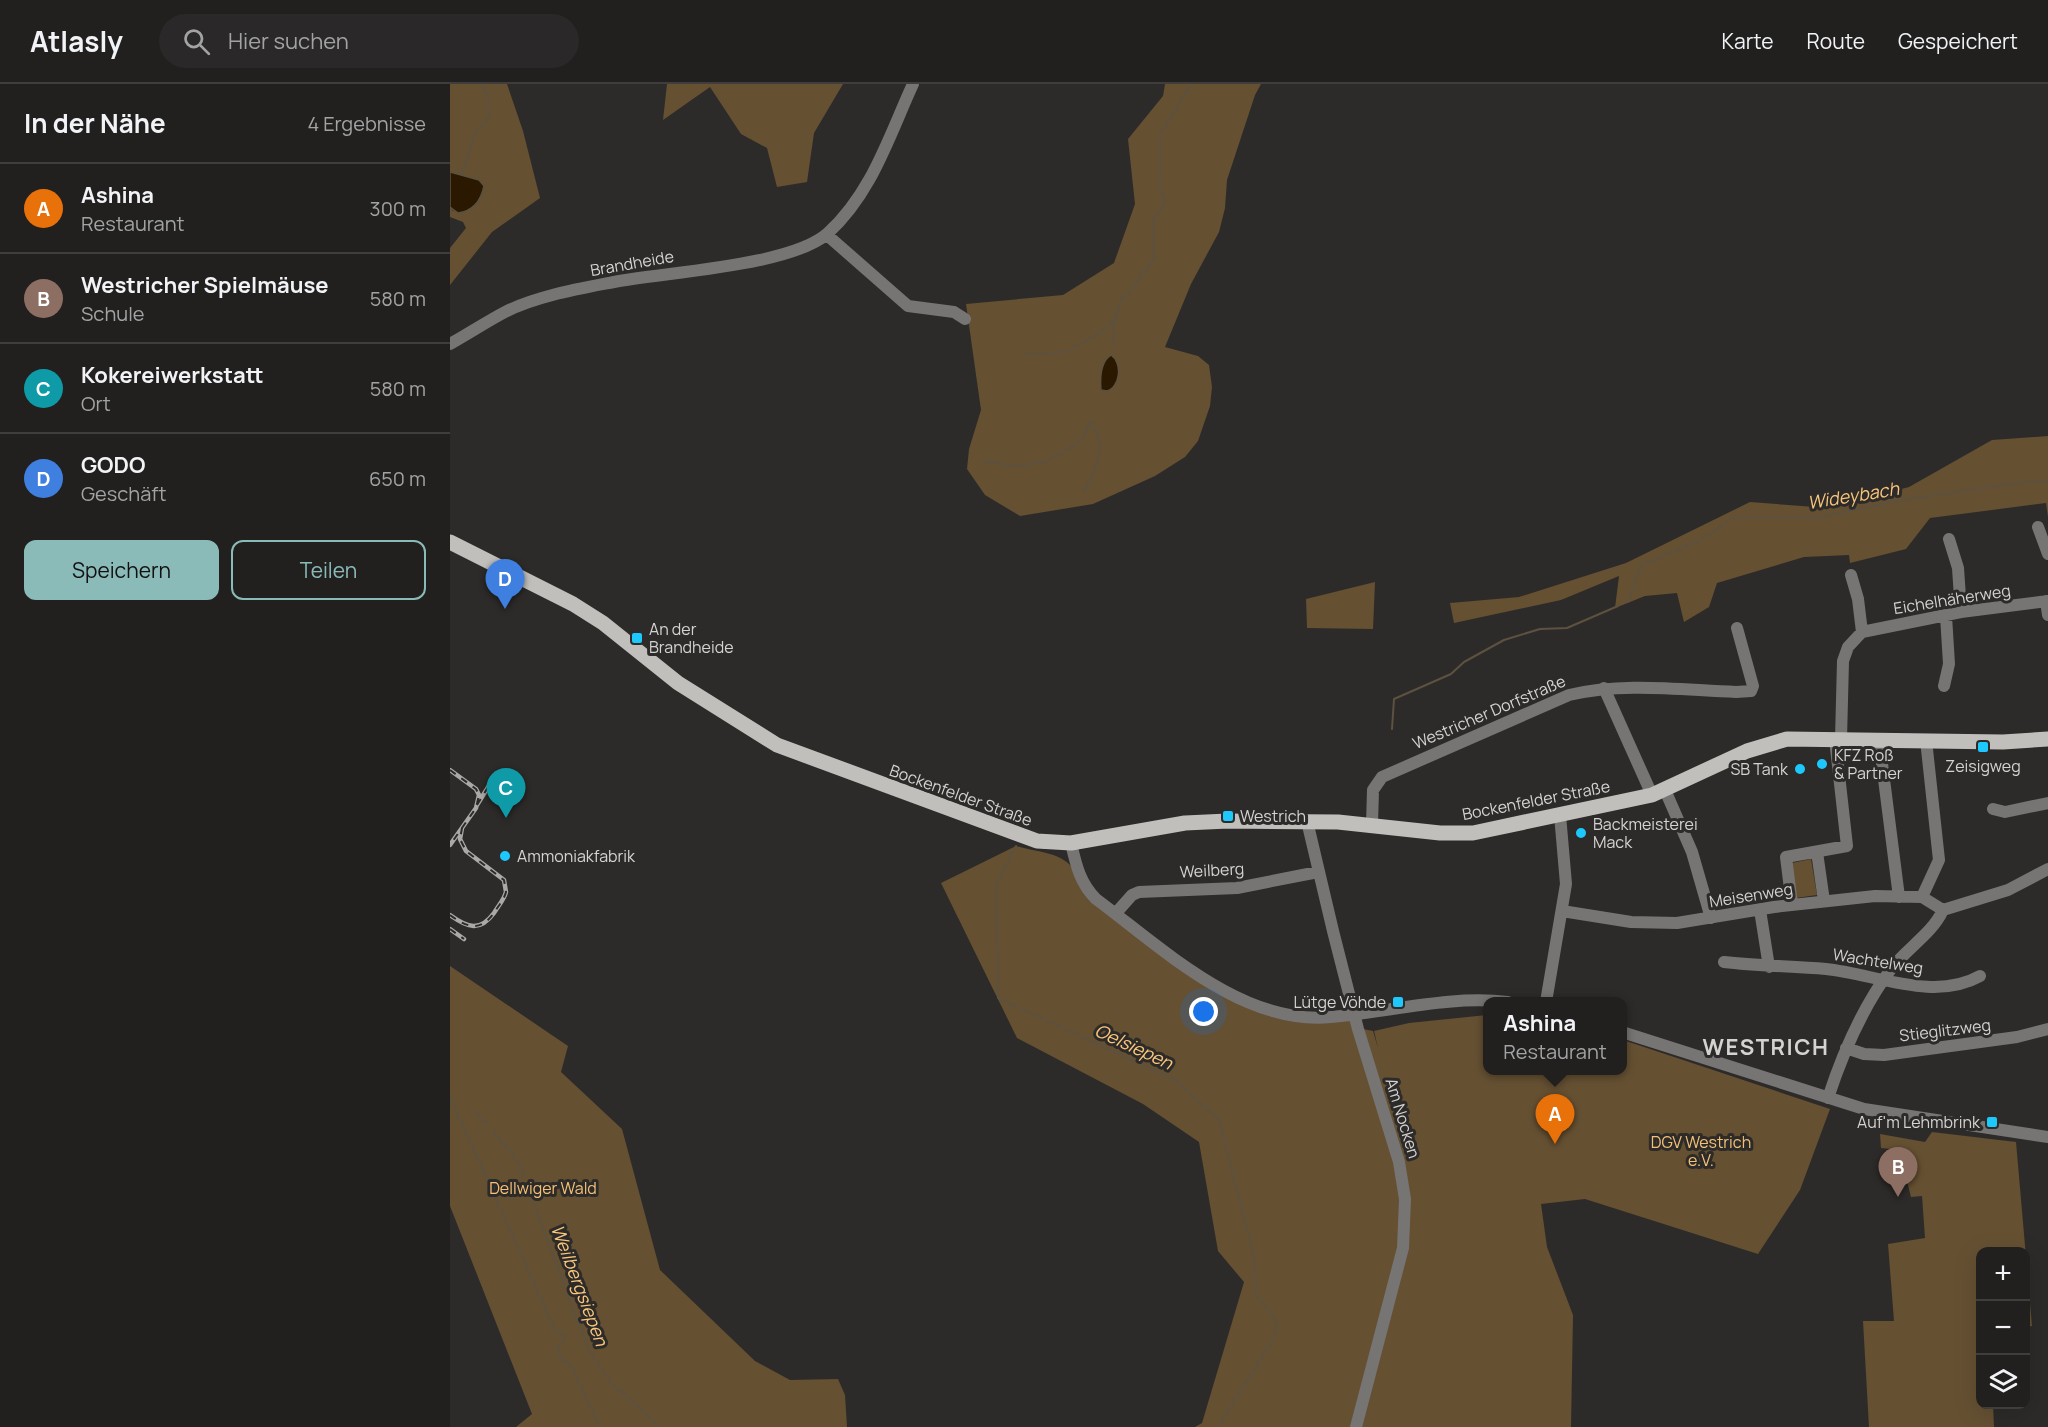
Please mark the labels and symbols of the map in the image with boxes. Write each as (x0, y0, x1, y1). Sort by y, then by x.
street label: Brandheide (588, 245, 676, 281)
water label: Wideybach (1805, 476, 1902, 514)
pin: D (486, 560, 524, 609)
street label: Eichelhäherweg (1892, 579, 2012, 619)
place label: An der Brandheide (649, 618, 734, 658)
marker: An der Brandheide (630, 631, 644, 645)
street label: Westricher Dorfstraße (1409, 670, 1569, 754)
marker: Zeisigweg (1976, 740, 1990, 754)
place label: KFZ Roß & Partner (1834, 744, 1903, 784)
place label: Zeisigweg (1945, 755, 2021, 777)
marker: KFZ Roß & Partner (1815, 757, 1829, 771)
place label: SB Tank (1730, 758, 1789, 780)
street label: Bockenfelder Straße (887, 759, 1035, 831)
marker: SB Tank (1793, 762, 1807, 776)
pin: C (486, 768, 526, 818)
street label: Bockenfelder Straße (1460, 775, 1612, 825)
place label: Westrich (1240, 805, 1306, 827)
marker: Westrich (1221, 809, 1235, 823)
place label: Backmeisterei Mack (1593, 813, 1698, 853)
marker: Backmeisterei Mack (1574, 826, 1588, 840)
place label: Ammoniakfabrik (517, 845, 636, 867)
marker: Ammoniakfabrik (498, 849, 512, 863)
street label: Weilberg (1179, 857, 1245, 883)
street label: Meisenweg (1708, 878, 1794, 912)
street label: Wachtelweg (1831, 943, 1925, 979)
place label: Lütge Vöhde (1293, 991, 1386, 1013)
marker: Lütge Vöhde (1391, 995, 1405, 1009)
your location (1189, 997, 1218, 1026)
street label: Stieglitzweg (1898, 1013, 1992, 1047)
water label: Oelsiepen (1091, 1018, 1178, 1075)
district label: WESTRICH (1703, 1032, 1829, 1062)
street label: Am Nocken (1380, 1075, 1426, 1161)
pin: A (1536, 1094, 1574, 1144)
place label: Auf'm Lehmbrink (1857, 1111, 1981, 1133)
marker: Auf'm Lehmbrink (1985, 1115, 1999, 1129)
park label: DGV Westrich e.V. (1651, 1131, 1751, 1171)
pin: B (1878, 1148, 1918, 1197)
park label: Dellwiger Wald (489, 1177, 597, 1199)
water label: Weilbergsiepen (546, 1221, 615, 1350)

